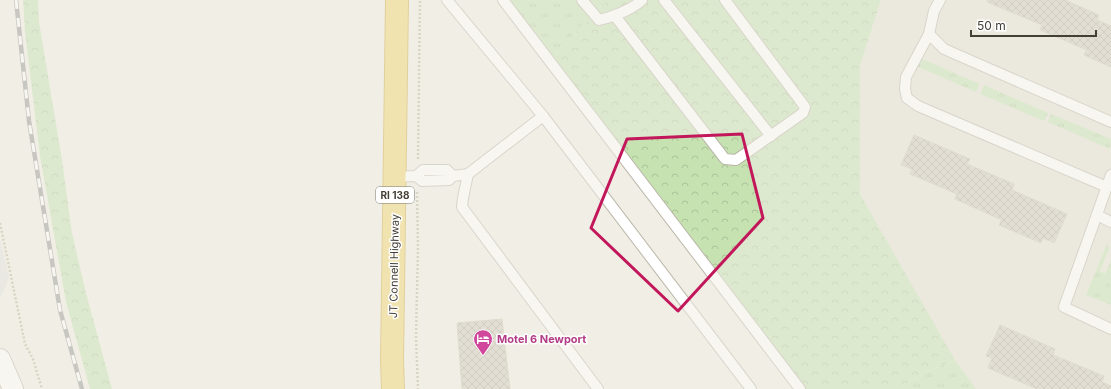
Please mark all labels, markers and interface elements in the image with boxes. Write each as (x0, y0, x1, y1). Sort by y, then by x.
scale bar (971, 12, 1096, 38)
text: 50 m (977, 18, 1006, 33)
road number: RI 138 (376, 187, 414, 203)
street label: JT Connell Highway (386, 214, 402, 318)
hotel icon: Motel 6 Newport (472, 328, 494, 356)
place label: Motel 6 Newport (497, 332, 586, 346)

